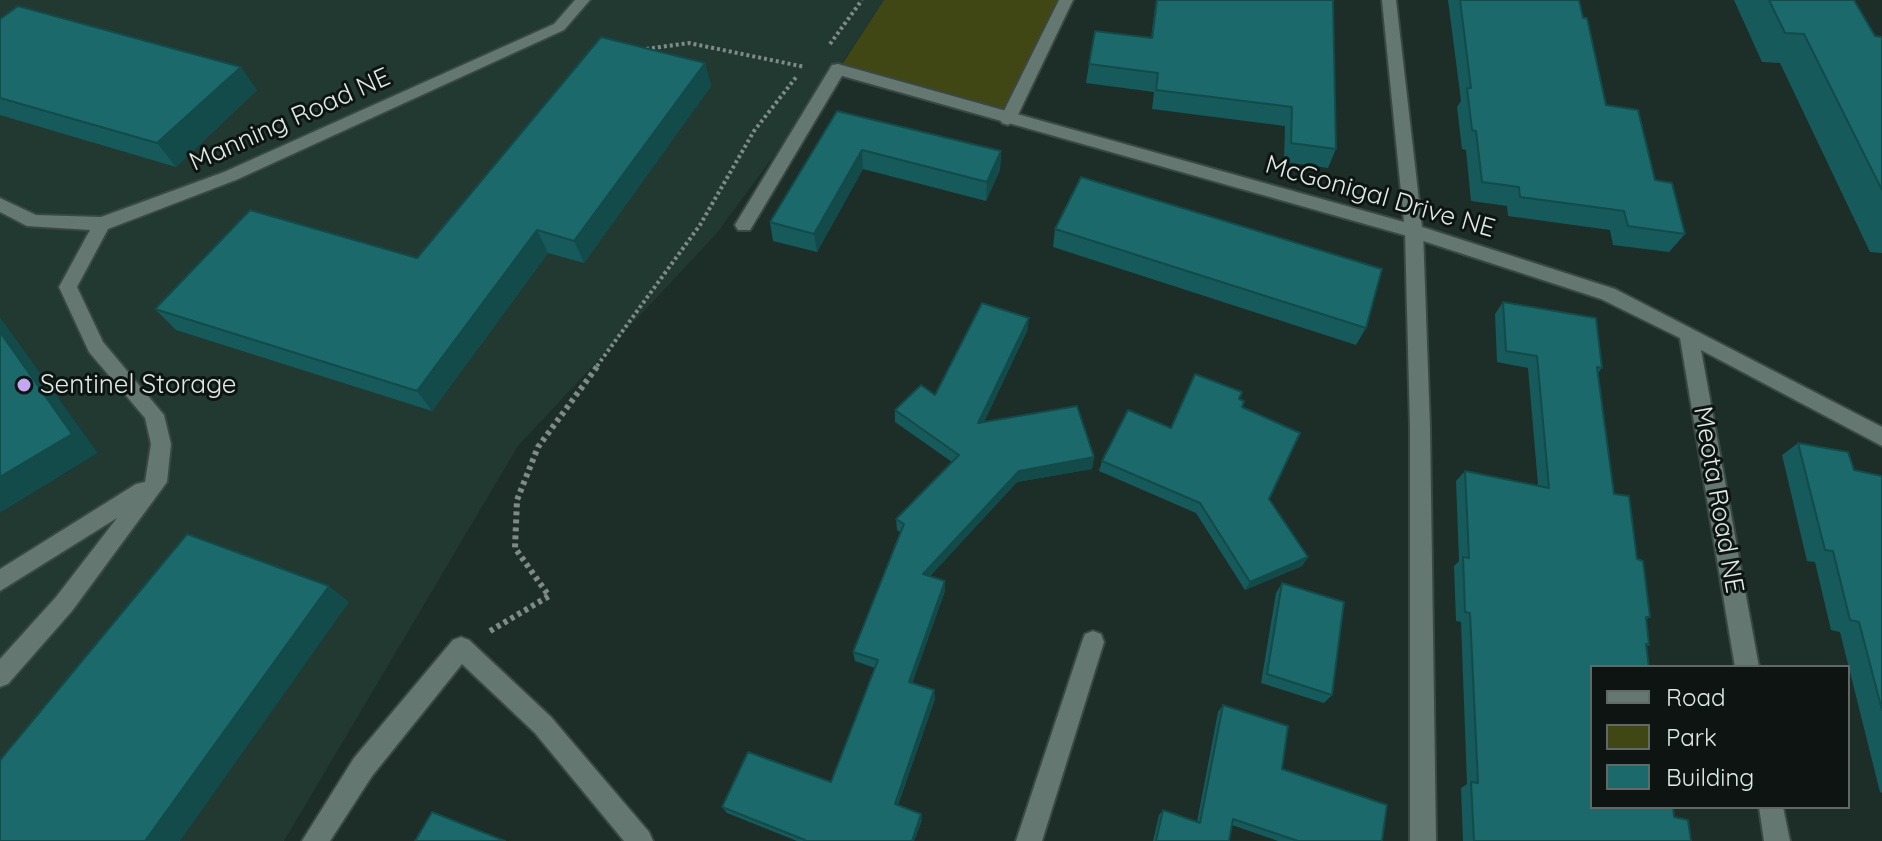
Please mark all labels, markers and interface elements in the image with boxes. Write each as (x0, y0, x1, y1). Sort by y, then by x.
street label: Manning Road NE (185, 62, 395, 178)
street label: McGonigal Drive NE (1261, 149, 1499, 245)
place label: Sentinel Storage (40, 369, 236, 401)
marker: Sentinel Storage (15, 376, 33, 394)
street label: Meota Road NE (1686, 404, 1750, 596)
legend (1590, 665, 1850, 809)
text: Road (1666, 682, 1726, 712)
text: Park (1666, 722, 1717, 752)
text: Building (1666, 762, 1754, 792)

